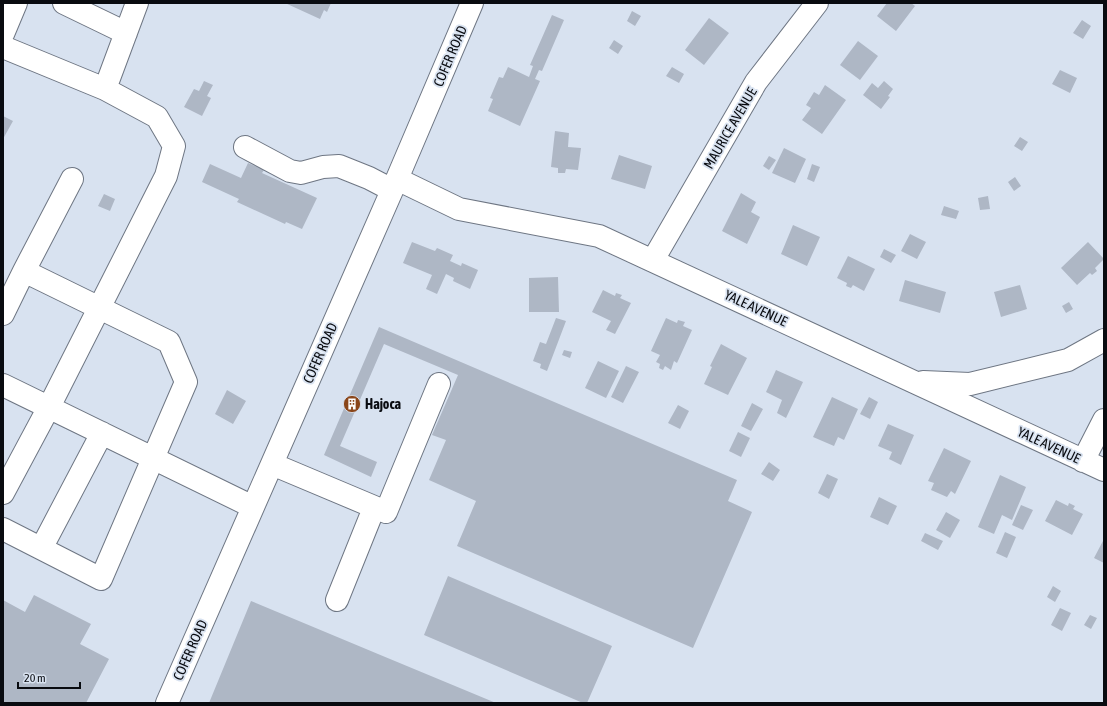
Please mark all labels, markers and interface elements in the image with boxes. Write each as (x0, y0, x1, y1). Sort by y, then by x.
street label: COFER ROAD (430, 23, 470, 89)
street label: MAURICE AVENUE (700, 85, 760, 171)
street label: YALE AVENUE (722, 286, 790, 330)
street label: COFER ROAD (300, 320, 340, 386)
building icon: Hajoca (342, 394, 362, 414)
place label: Hajoca (365, 396, 402, 412)
street label: YALE AVENUE (1015, 423, 1083, 467)
street label: COFER ROAD (170, 617, 210, 683)
scale bar (18, 664, 80, 690)
text: 20 m (24, 671, 46, 685)

